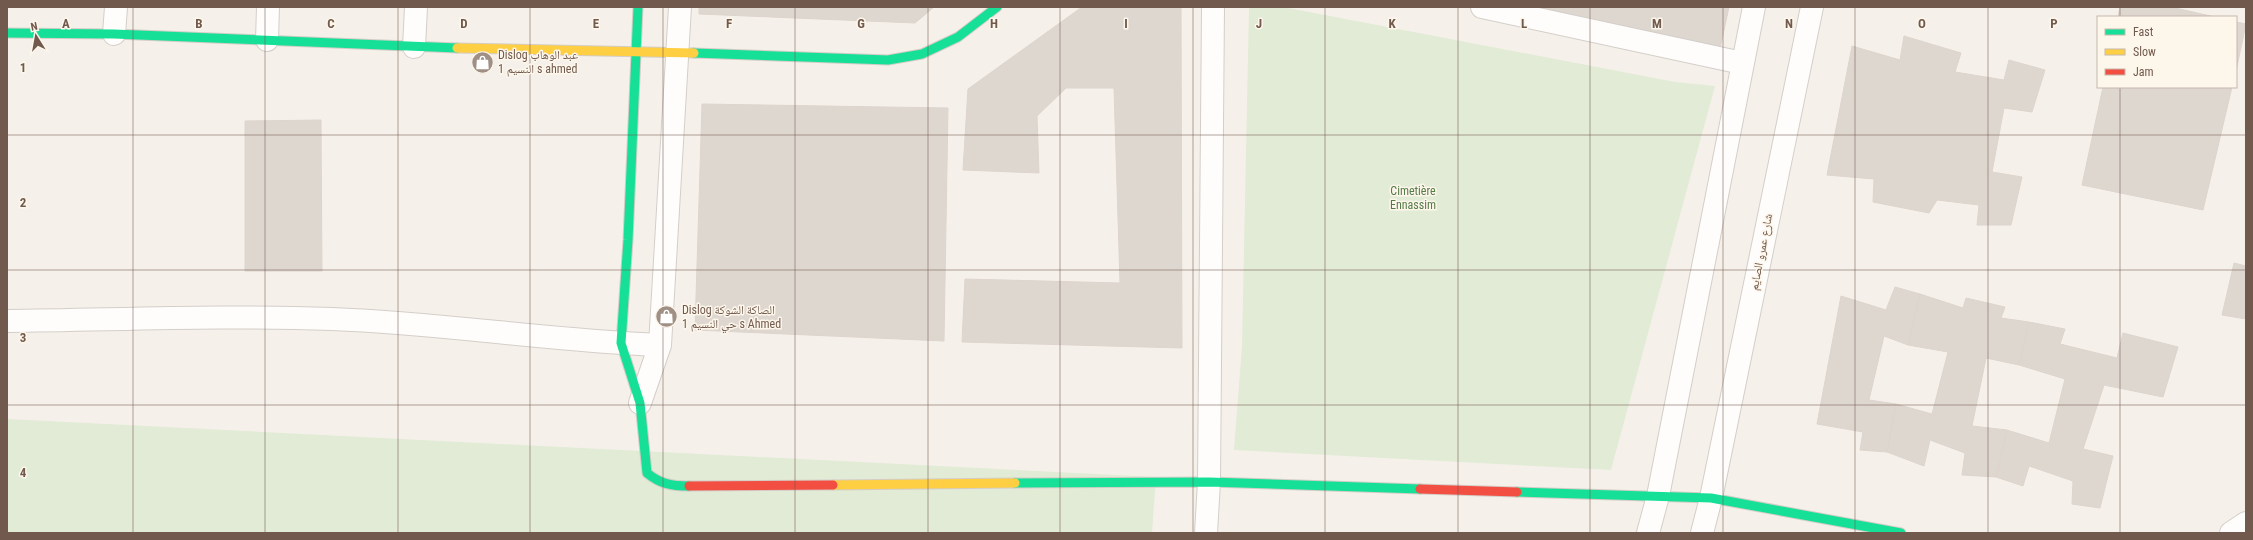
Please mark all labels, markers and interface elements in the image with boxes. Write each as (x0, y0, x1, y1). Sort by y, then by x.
north arrow (16, 16, 56, 56)
text: A (62, 16, 70, 31)
text: B (195, 16, 203, 31)
text: C (327, 16, 335, 31)
text: D (460, 16, 468, 31)
text: E (593, 16, 600, 31)
text: F (726, 16, 732, 31)
text: G (857, 16, 865, 31)
text: H (990, 16, 998, 31)
text: I (1124, 16, 1128, 31)
text: J (1256, 16, 1262, 31)
text: K (1388, 16, 1396, 31)
text: L (1521, 16, 1527, 31)
text: M (1652, 16, 1662, 31)
text: N (1785, 16, 1793, 31)
text: O (1918, 16, 1926, 31)
text: P (2050, 16, 2058, 31)
legend (2097, 16, 2237, 88)
text: N (30, 20, 39, 34)
text: Fast (2133, 25, 2154, 39)
text: Slow (2133, 45, 2156, 59)
place label: Dislog عبد الوهاب النسيم 1 s ahmed (498, 48, 578, 77)
shop icon: Dislog عبد الوهاب النسيم 1 s ahmed (470, 49, 496, 75)
text: 1 (20, 60, 26, 75)
text: Jam (2133, 65, 2154, 79)
park label: Cimetière Ennassim (1390, 184, 1436, 212)
text: 2 (20, 195, 27, 210)
street label: شارع عمرو الصايم (1747, 212, 1776, 292)
place label: Dislog الصاكة الشوكة حي النسيم 1 s Ahmed (682, 303, 781, 334)
shop icon: Dislog الصاكة الشوكة حي النسيم 1 s Ahmed (654, 304, 680, 330)
text: 3 (20, 330, 26, 345)
text: 4 (20, 465, 27, 480)

